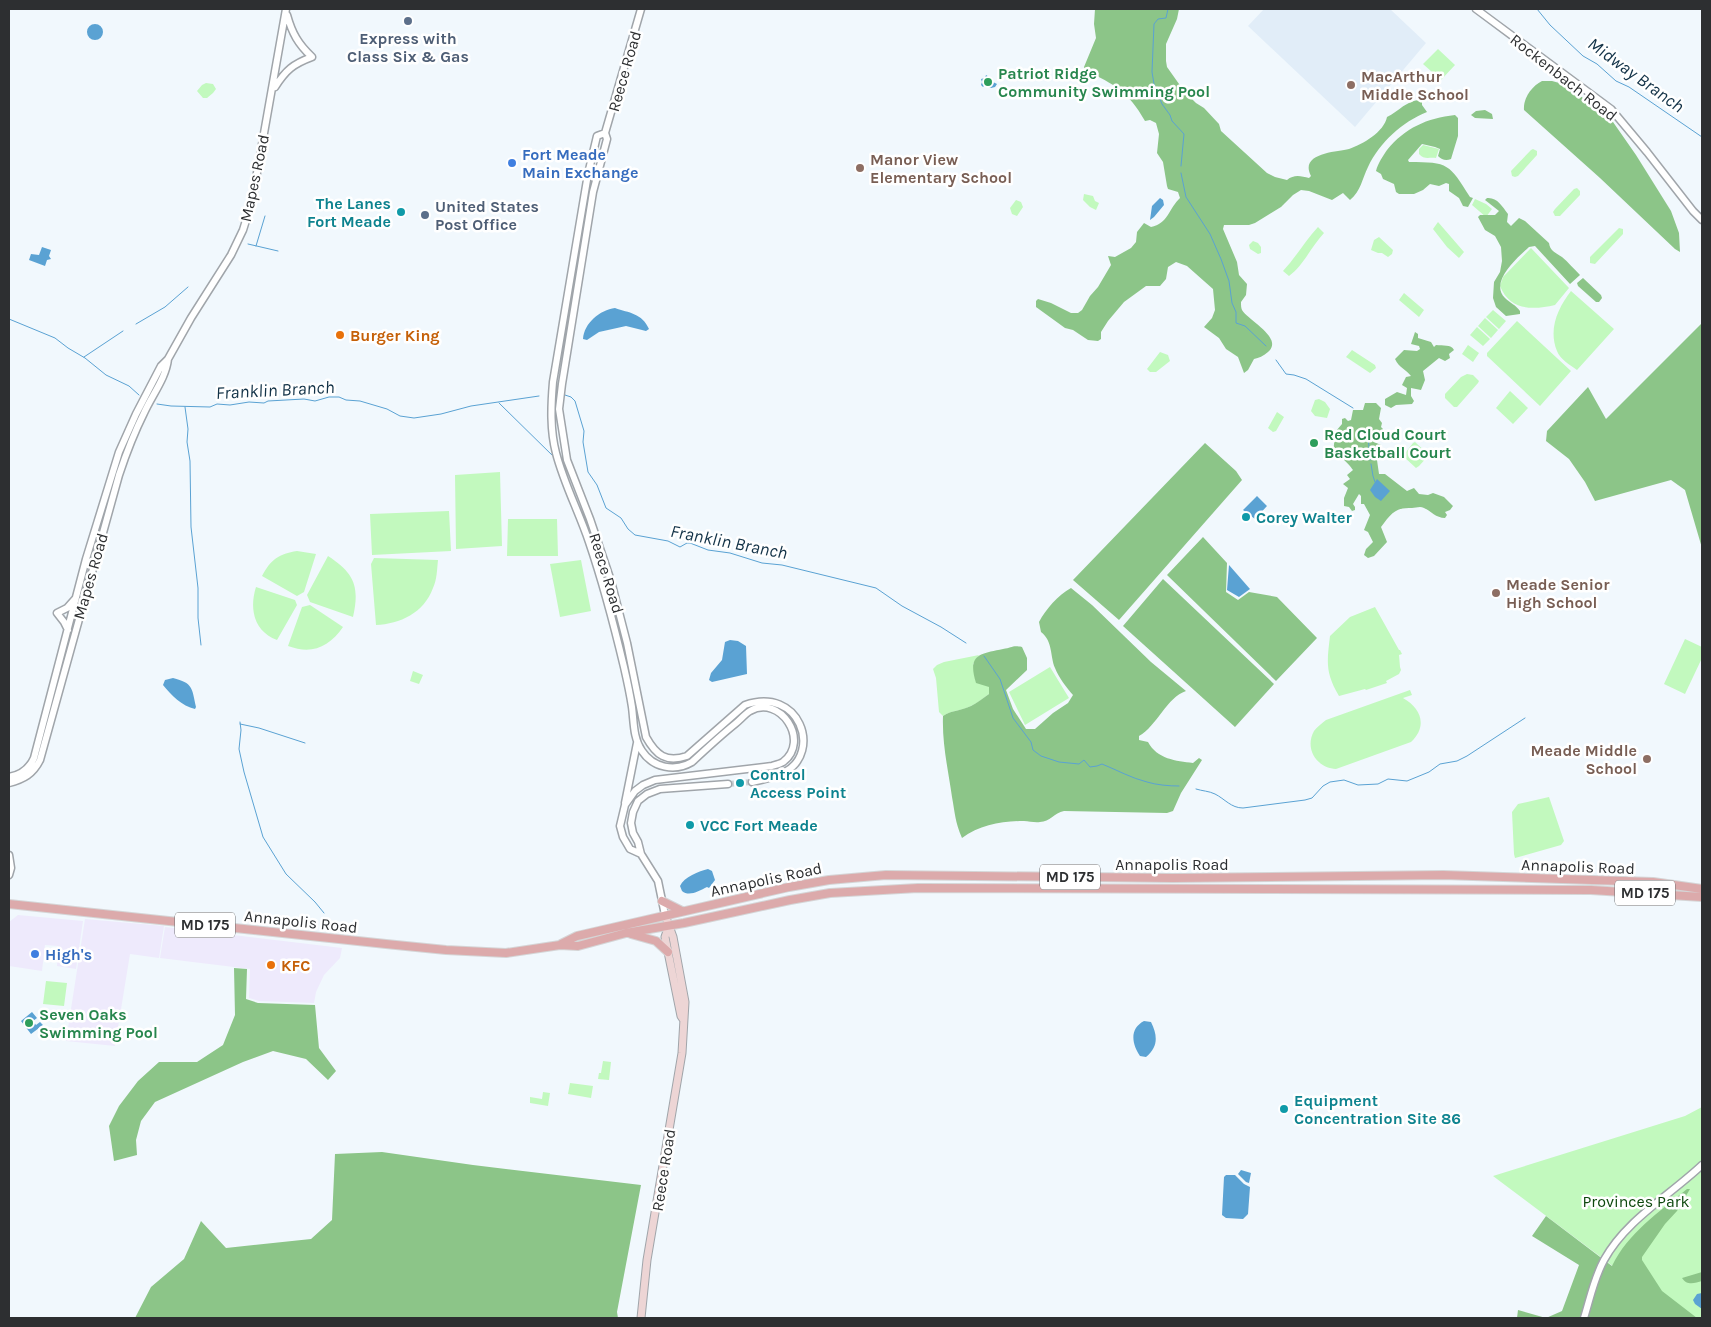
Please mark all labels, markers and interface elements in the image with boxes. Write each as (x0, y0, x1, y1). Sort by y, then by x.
marker: Express with Class Six & Gas (402, 15, 414, 27)
street label: Reece Road (604, 28, 645, 114)
place label: Express with Class Six & Gas (347, 29, 469, 66)
street label: Rockenbach Road (1506, 30, 1621, 125)
water label: Midway Branch (1583, 33, 1689, 117)
place label: Patriot Ridge Community Swimming Pool (998, 64, 1210, 101)
place label: MacArthur Middle School (1361, 67, 1469, 104)
marker: Patriot Ridge Community Swimming Pool (982, 76, 994, 88)
marker: MacArthur Middle School (1345, 79, 1357, 91)
street label: Mapes Road (236, 133, 273, 224)
place label: Fort Meade Main Exchange (522, 145, 638, 182)
place label: Manor View Elementary School (870, 150, 1012, 187)
marker: Fort Meade Main Exchange (506, 157, 518, 169)
marker: Manor View Elementary School (854, 162, 866, 174)
place label: The Lanes Fort Meade (307, 194, 391, 231)
place label: United States Post Office (435, 197, 539, 234)
marker: The Lanes Fort Meade (395, 206, 407, 218)
marker: United States Post Office (419, 209, 431, 221)
place label: Burger King (350, 326, 440, 345)
marker: Burger King (334, 329, 346, 341)
water label: Franklin Branch (215, 376, 335, 404)
place label: Red Cloud Court Basketball Court (1324, 425, 1451, 462)
marker: Red Cloud Court Basketball Court (1308, 437, 1320, 449)
place label: Corey Walter (1256, 508, 1353, 527)
marker: Corey Walter (1240, 511, 1252, 523)
water label: Franklin Branch (669, 520, 789, 564)
street label: Mapes Road (69, 531, 112, 622)
street label: Reece Road (585, 531, 628, 616)
place label: Meade Senior High School (1506, 575, 1610, 612)
marker: Meade Senior High School (1490, 587, 1502, 599)
place label: Meade Middle School (1531, 741, 1637, 778)
marker: Meade Middle School (1641, 753, 1653, 765)
place label: Control Access Point (750, 765, 846, 802)
marker: Control Access Point (734, 777, 746, 789)
place label: VCC Fort Meade (700, 816, 818, 835)
marker: VCC Fort Meade (684, 819, 696, 831)
street label: Annapolis Road (1115, 855, 1229, 874)
street label: Annapolis Road (1521, 855, 1635, 878)
street label: Annapolis Road (709, 858, 824, 901)
road number: MD 175 (1040, 864, 1100, 890)
road number: MD 175 (1615, 880, 1675, 906)
street label: Annapolis Road (243, 906, 358, 937)
road number: MD 175 (175, 912, 235, 938)
place label: High's (45, 945, 92, 964)
marker: High's (29, 948, 41, 960)
place label: KFC (281, 956, 310, 975)
marker: KFC (265, 959, 277, 971)
place label: Seven Oaks Swimming Pool (39, 1005, 158, 1042)
marker: Seven Oaks Swimming Pool (23, 1017, 35, 1029)
place label: Equipment Concentration Site 86 (1294, 1091, 1461, 1128)
marker: Equipment Concentration Site 86 (1278, 1103, 1290, 1115)
street label: Reece Road (648, 1127, 679, 1213)
park label: Provinces Park (1583, 1192, 1690, 1211)

